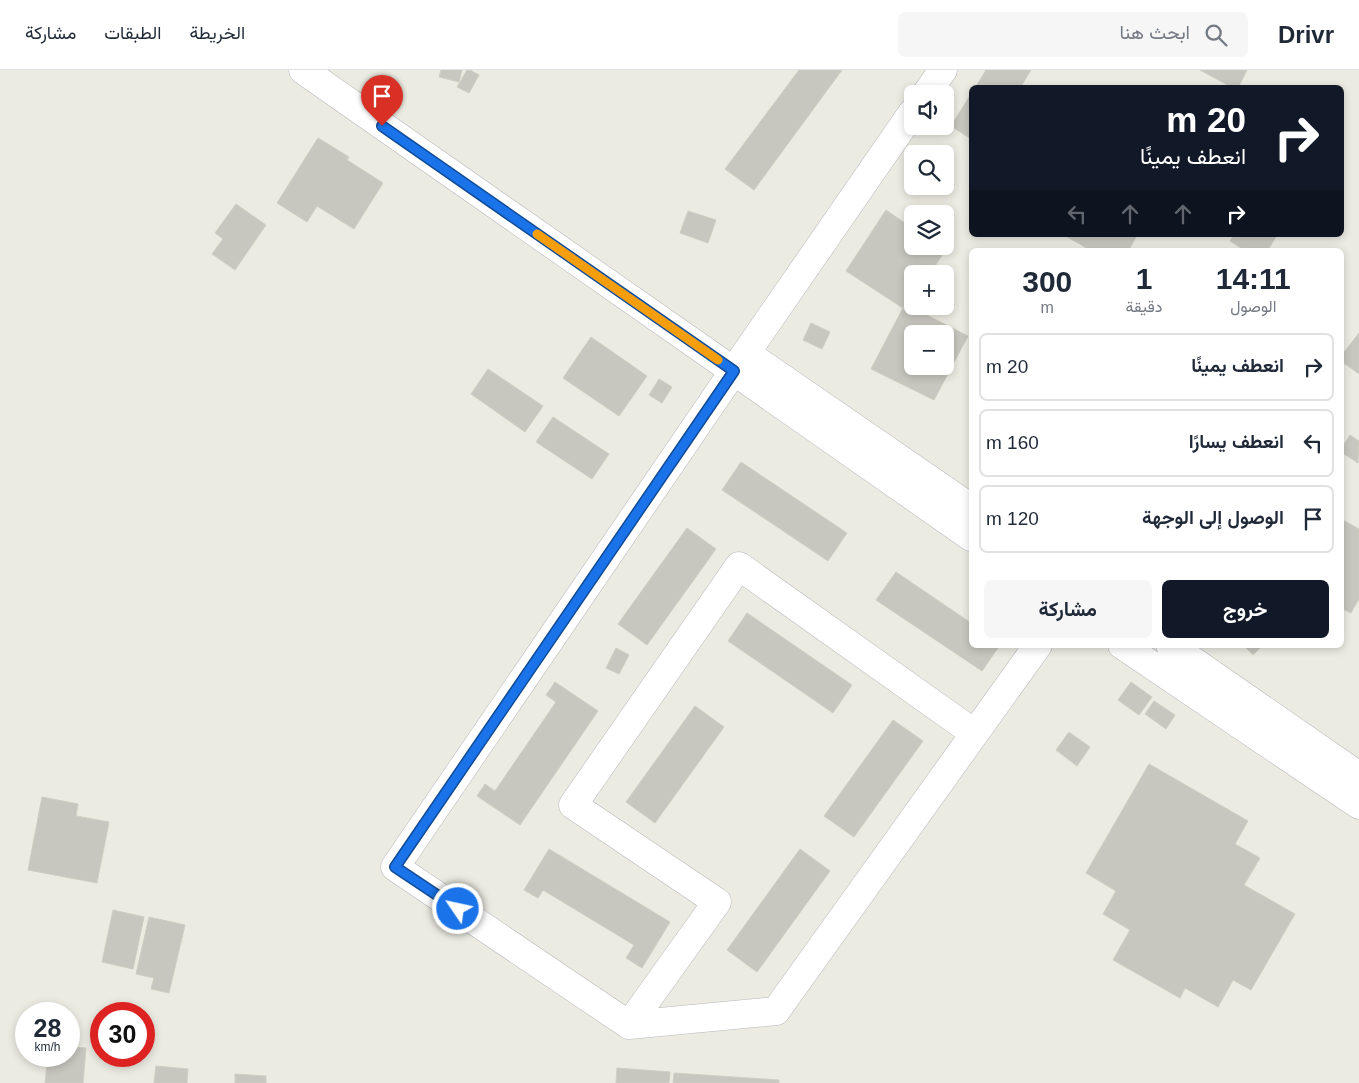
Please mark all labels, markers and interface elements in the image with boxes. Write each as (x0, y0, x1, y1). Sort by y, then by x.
search box (898, 12, 1248, 57)
icon: search (1202, 21, 1230, 49)
text: Drivr (1278, 21, 1334, 48)
text: ابحث هنا (1119, 22, 1190, 43)
text: مشاركة (25, 23, 76, 43)
text: الطبقات (104, 23, 161, 43)
text: الخريطة (189, 23, 245, 43)
pin (361, 75, 403, 126)
icon: arrive (368, 82, 396, 110)
map controls (904, 85, 954, 375)
button: sound (904, 85, 954, 135)
text: 20 m (1166, 100, 1246, 139)
icon: right (1264, 105, 1329, 170)
text: انعطف يمينًا (1140, 144, 1246, 169)
button: search (904, 145, 954, 195)
icon: left (1063, 200, 1091, 228)
icon: ahead (1116, 200, 1144, 228)
icon: ahead (1169, 200, 1197, 228)
icon: right (1222, 200, 1250, 228)
button: layers (904, 205, 954, 255)
text: 1 (1136, 262, 1152, 295)
text: 14:11 (1216, 262, 1291, 295)
button: + (904, 265, 954, 315)
text: 300 (1022, 265, 1072, 298)
text: دقيقة (1125, 298, 1163, 315)
text: الوصول (1230, 298, 1276, 315)
text: m (1041, 299, 1054, 316)
button: − (904, 325, 954, 375)
icon: right (1299, 353, 1327, 381)
text: انعطف يمينًا (1191, 355, 1284, 376)
text: 20 m (986, 356, 1028, 377)
icon: left (1299, 429, 1327, 457)
text: انعطف يسارًا (1189, 431, 1284, 452)
text: 160 m (986, 432, 1039, 453)
icon: arrive (1299, 505, 1327, 533)
text: الوصول إلى الوجهة (1142, 507, 1284, 528)
text: 120 m (986, 508, 1039, 529)
button: مشاركة (984, 580, 1152, 638)
button: خروج (1162, 580, 1329, 638)
position arrow (431, 882, 483, 934)
speed limit sign: 30 (90, 1002, 155, 1067)
text: 28 (34, 1014, 61, 1042)
text: km/h (34, 1040, 61, 1054)

